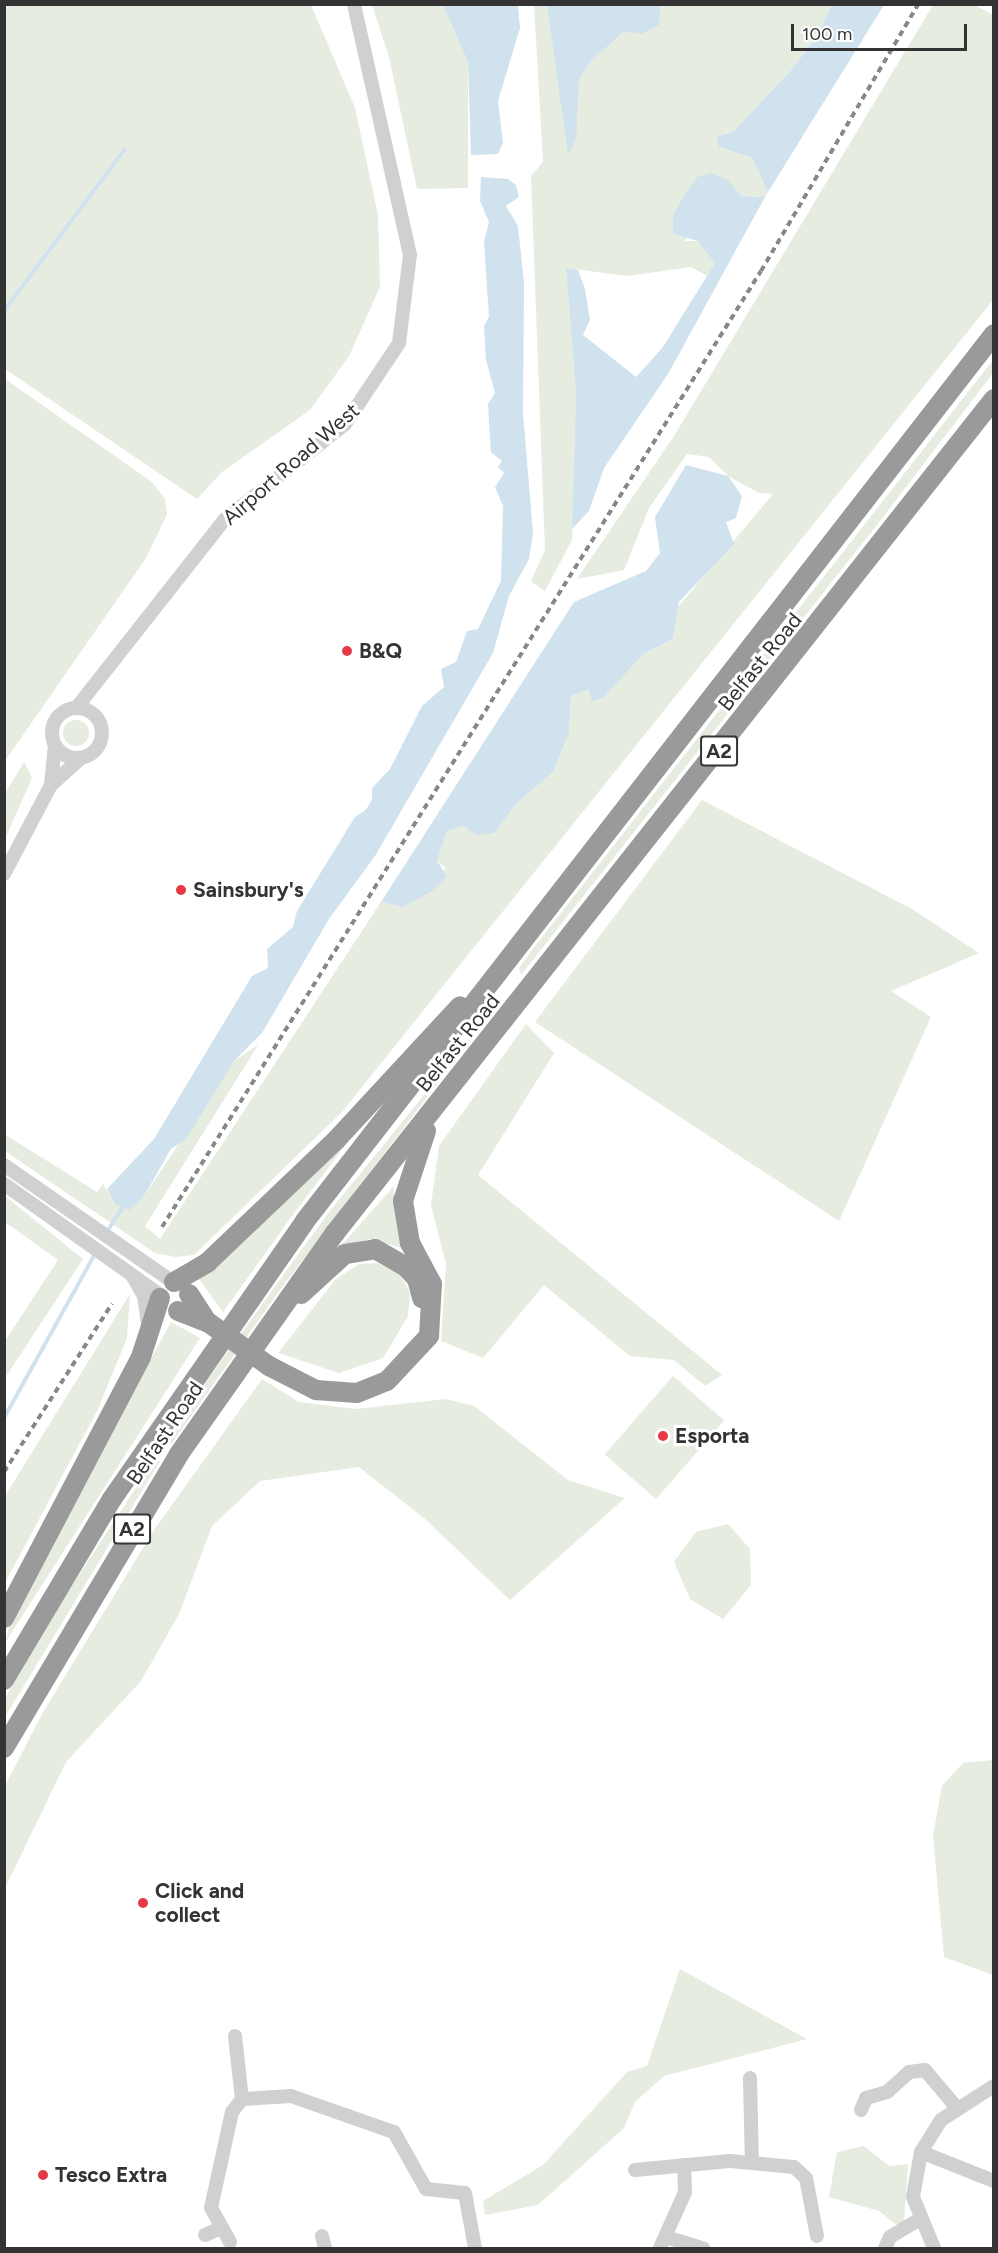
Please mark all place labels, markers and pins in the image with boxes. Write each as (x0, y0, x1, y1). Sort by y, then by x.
place label: B&Q (359, 638, 402, 664)
marker: B&Q (340, 644, 354, 658)
place label: Sainsbury's (193, 877, 304, 903)
marker: Sainsbury's (174, 883, 188, 897)
place label: Esporta (675, 1423, 749, 1449)
marker: Esporta (656, 1429, 670, 1443)
place label: Click and collect (155, 1878, 244, 1928)
marker: Click and collect (136, 1896, 150, 1910)
place label: Tesco Extra (55, 2162, 167, 2188)
marker: Tesco Extra (36, 2168, 50, 2182)

